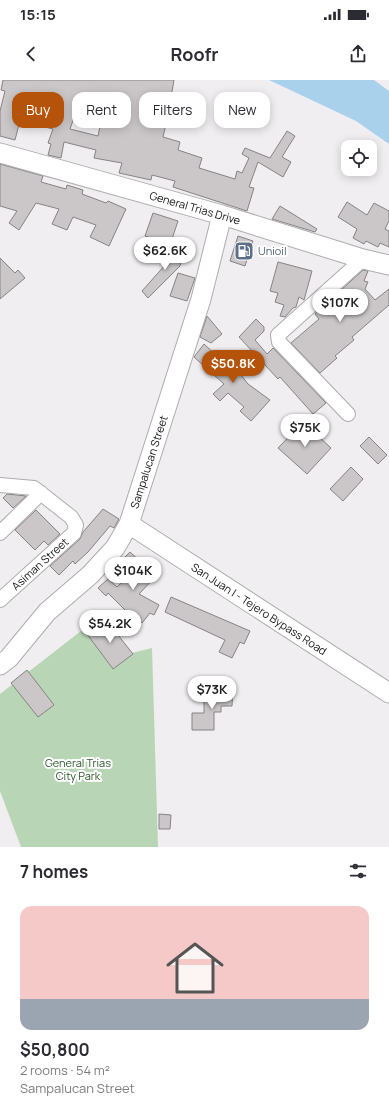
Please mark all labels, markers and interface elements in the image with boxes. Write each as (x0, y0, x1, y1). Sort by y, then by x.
text: 15:15 (20, 4, 56, 25)
text: Roofr (170, 42, 219, 66)
icon: back (20, 43, 42, 65)
icon: share (347, 43, 369, 65)
chip: Buy (12, 92, 64, 128)
chip: Rent (72, 92, 131, 128)
chip: Filters (139, 92, 206, 128)
chip: New (214, 92, 270, 128)
map controls (341, 140, 377, 176)
button: locate (341, 140, 377, 176)
street label: General Trias Drive (148, 187, 243, 228)
pin: $62.6K (132, 237, 198, 271)
fuel station icon: Unioil (233, 240, 255, 262)
text: $62.6K (143, 241, 187, 259)
place label: Unioil (258, 243, 286, 258)
pin: $107K (312, 289, 368, 323)
text: $107K (321, 293, 359, 311)
pin: $50.8K (200, 350, 266, 384)
text: $50.8K (211, 354, 255, 372)
street label: Sampalucan Street (126, 413, 171, 510)
pin: $75K (281, 414, 329, 448)
text: $75K (289, 418, 321, 436)
street label: Asiman Street (8, 534, 71, 593)
pin: $104K (105, 557, 161, 591)
street label: San Juan I - Tejero Bypass Road (189, 559, 330, 658)
text: $104K (114, 561, 152, 579)
pin: $54.2K (77, 610, 143, 644)
text: $54.2K (88, 614, 132, 632)
pin: $73K (188, 676, 236, 710)
text: $73K (196, 680, 228, 698)
park label: General Trias City Park (45, 755, 111, 783)
text: 7 homes (20, 860, 88, 883)
icon: filters (347, 860, 369, 882)
icon: home (159, 932, 231, 1004)
text: $50,800 (20, 1038, 90, 1061)
text: 2 rooms · 54 m² (20, 1061, 110, 1079)
text: Sampalucan Street (20, 1079, 135, 1097)

